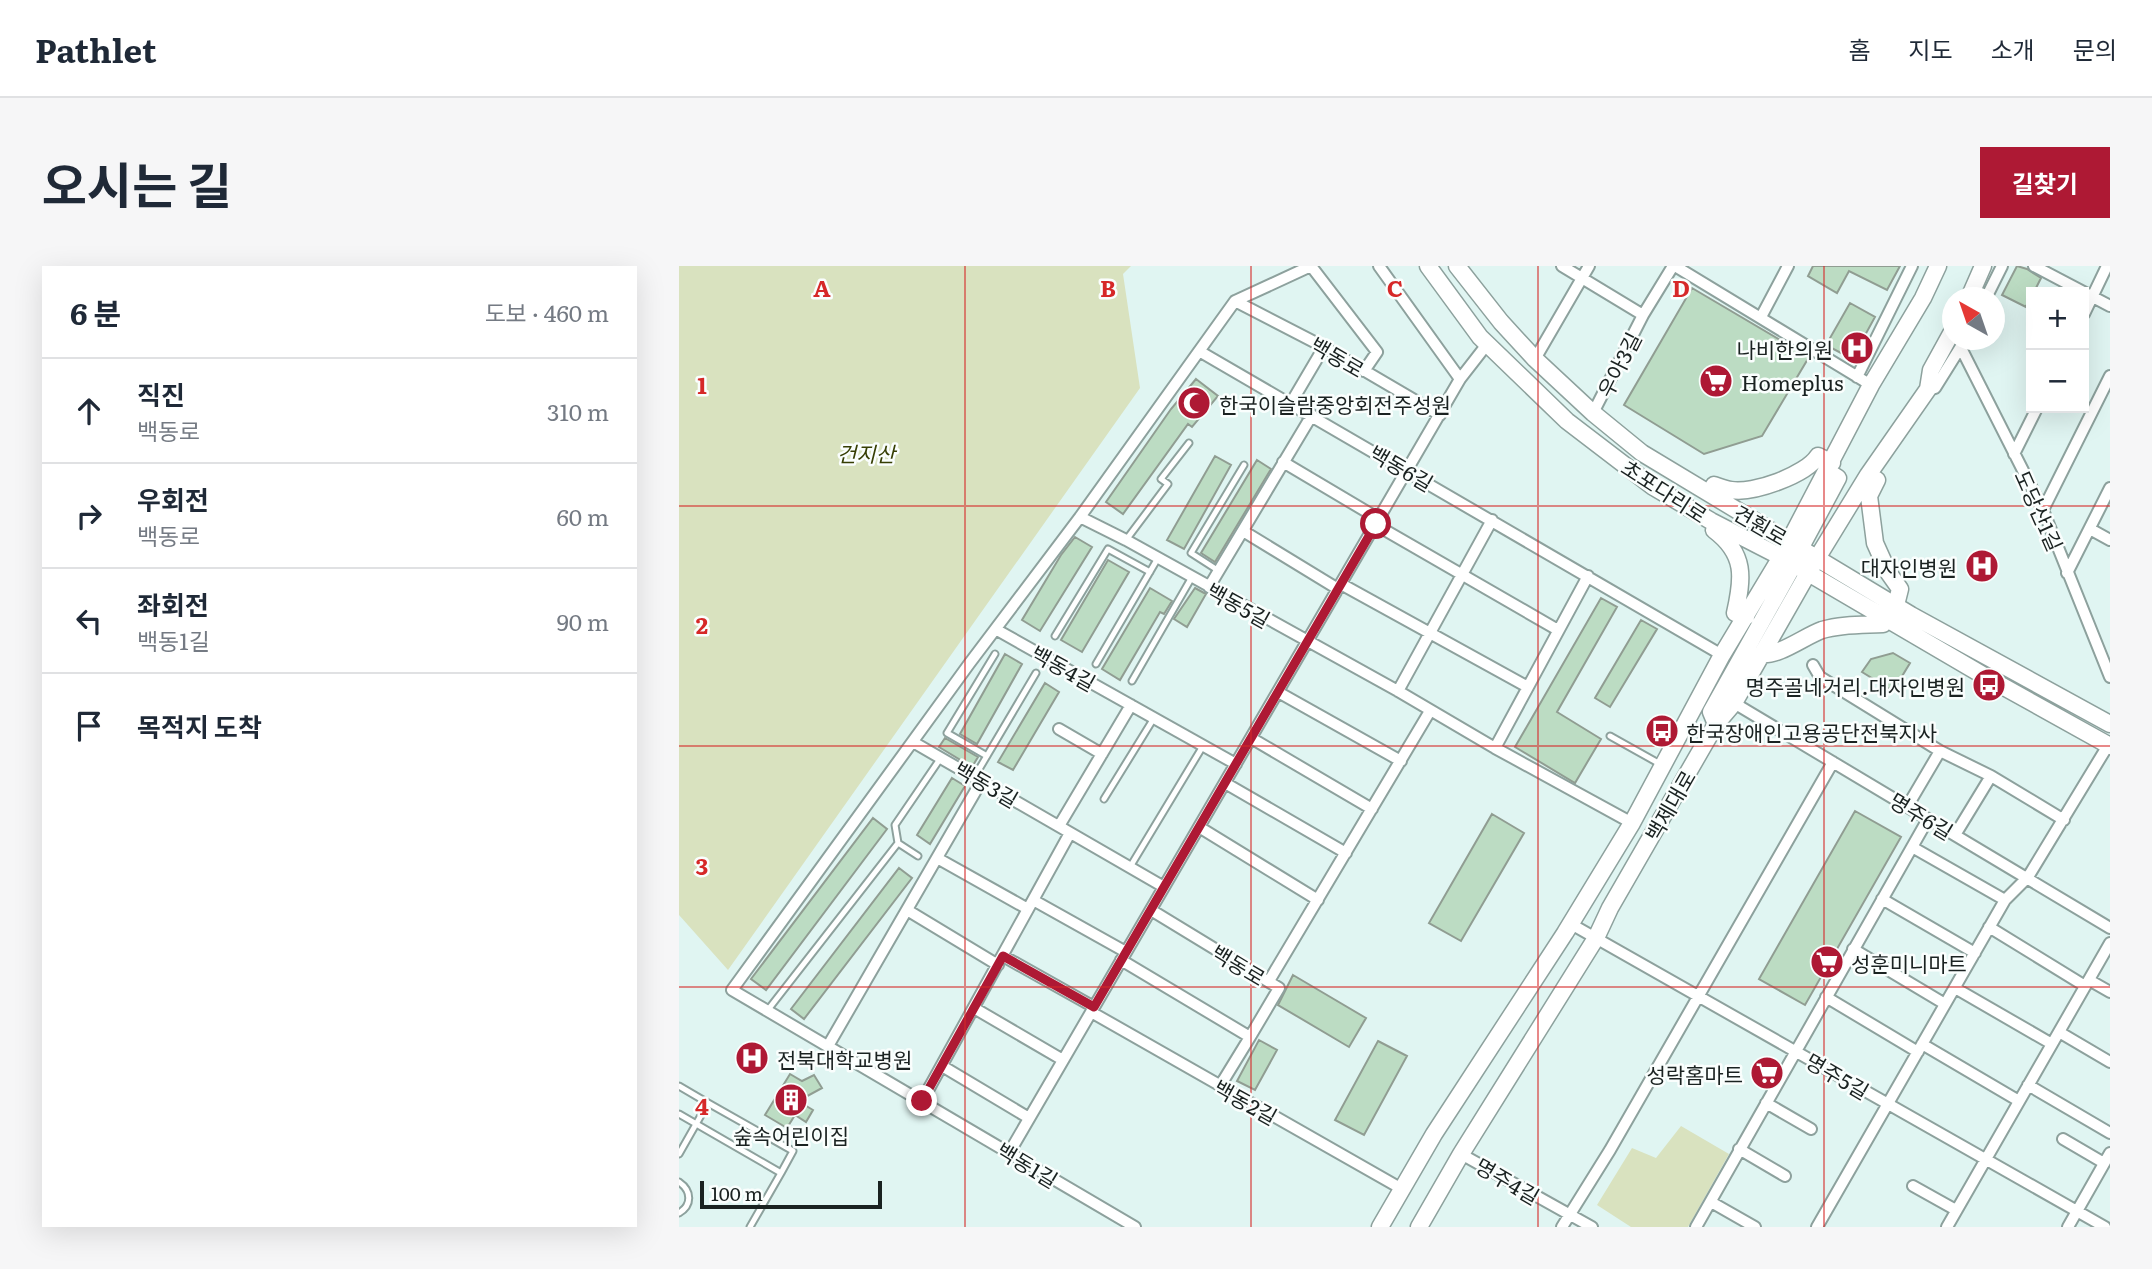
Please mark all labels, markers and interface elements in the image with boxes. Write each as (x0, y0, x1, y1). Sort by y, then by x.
text: Pathlet (35, 24, 156, 73)
text: 홈 (1848, 31, 1870, 66)
text: 지도 (1908, 31, 1953, 66)
text: 소개 (1991, 31, 2035, 66)
text: 문의 (2073, 31, 2117, 66)
text: 오시는 길 (42, 146, 232, 219)
button: 길찾기 (1980, 147, 2110, 218)
text: A (813, 270, 831, 304)
text: B (1100, 270, 1116, 304)
text: C (1387, 270, 1403, 304)
text: D (1672, 270, 1690, 304)
north arrow (1942, 287, 2005, 350)
map controls (2026, 287, 2089, 413)
button: + (2026, 287, 2089, 350)
text: 6 분 (70, 290, 121, 334)
text: 도보 · 460 m (485, 295, 609, 329)
street label: 우아3길 (1588, 326, 1648, 402)
street label: 백동로 (1305, 328, 1371, 384)
hospital icon: 나비한의원 (1838, 329, 1876, 367)
place label: 나비한의원 (1736, 333, 1833, 364)
button: − (2026, 350, 2089, 413)
supermarket icon: Homeplus (1697, 362, 1735, 400)
place label: Homeplus (1741, 366, 1844, 397)
text: 1 (697, 367, 707, 401)
text: 직진 (137, 374, 185, 413)
mosque icon: 한국이슬람중앙회전주성원 (1175, 384, 1213, 422)
place label: 한국이슬람중앙회전주성원 (1219, 388, 1451, 419)
icon: ahead (70, 392, 108, 430)
text: 310 m (547, 394, 609, 428)
text: 백동로 (137, 413, 200, 447)
street label: 백동6길 (1364, 436, 1440, 498)
park label: 건지산 (837, 437, 898, 468)
street label: 초포다리로 (1616, 451, 1714, 529)
street label: 도당산1길 (2008, 464, 2072, 556)
text: 우회전 (137, 479, 209, 518)
street label: 견훤로 (1728, 496, 1794, 552)
icon: right (70, 497, 108, 535)
text: 60 m (556, 499, 609, 533)
route start (1360, 508, 1391, 539)
text: 백동로 (137, 518, 200, 552)
hospital icon: 대자인병원 (1963, 547, 2001, 585)
place label: 대자인병원 (1860, 551, 1957, 582)
street label: 백동5길 (1201, 574, 1277, 634)
text: 좌회전 (137, 584, 209, 623)
icon: left (70, 602, 108, 640)
text: 90 m (557, 604, 609, 638)
text: 2 (696, 607, 708, 641)
text: 백동1길 (137, 623, 210, 657)
street label: 백동4길 (1026, 637, 1102, 697)
bus stop icon: 명주골네거리.대자인병원 (1970, 666, 2008, 704)
place label: 명주골네거리.대자인병원 (1745, 670, 1965, 701)
text: 목적지 도착 (137, 706, 262, 745)
icon: arrive (70, 707, 108, 745)
bus stop icon: 한국장애인고용공단전북지사 (1643, 712, 1681, 750)
place label: 한국장애인고용공단전북지사 (1686, 716, 1937, 747)
street label: 백동3길 (949, 752, 1025, 814)
street label: 백제대로 (1636, 764, 1702, 846)
street label: 명주6길 (1884, 784, 1960, 846)
text: 3 (696, 848, 708, 882)
street label: 백동로 (1206, 936, 1272, 992)
supermarket icon: 성훈미니마트 (1808, 943, 1846, 981)
place label: 성훈미니마트 (1851, 947, 1967, 978)
hospital icon: 전북대학교병원 (733, 1039, 771, 1077)
place label: 전북대학교병원 (777, 1043, 912, 1074)
street label: 명주5길 (1801, 1044, 1875, 1106)
supermarket icon: 성락홈마트 (1748, 1054, 1786, 1092)
place label: 성락홈마트 (1646, 1058, 1743, 1089)
street label: 백동2길 (1208, 1071, 1284, 1131)
building icon: 숲속어린이집 (772, 1081, 810, 1119)
route end (906, 1085, 937, 1116)
text: 4 (695, 1088, 709, 1122)
place label: 숲속어린이집 (733, 1119, 849, 1150)
street label: 백동1길 (992, 1134, 1064, 1194)
street label: 명주4길 (1470, 1149, 1546, 1211)
scale bar (700, 1178, 882, 1210)
text: 100 m (711, 1179, 763, 1207)

